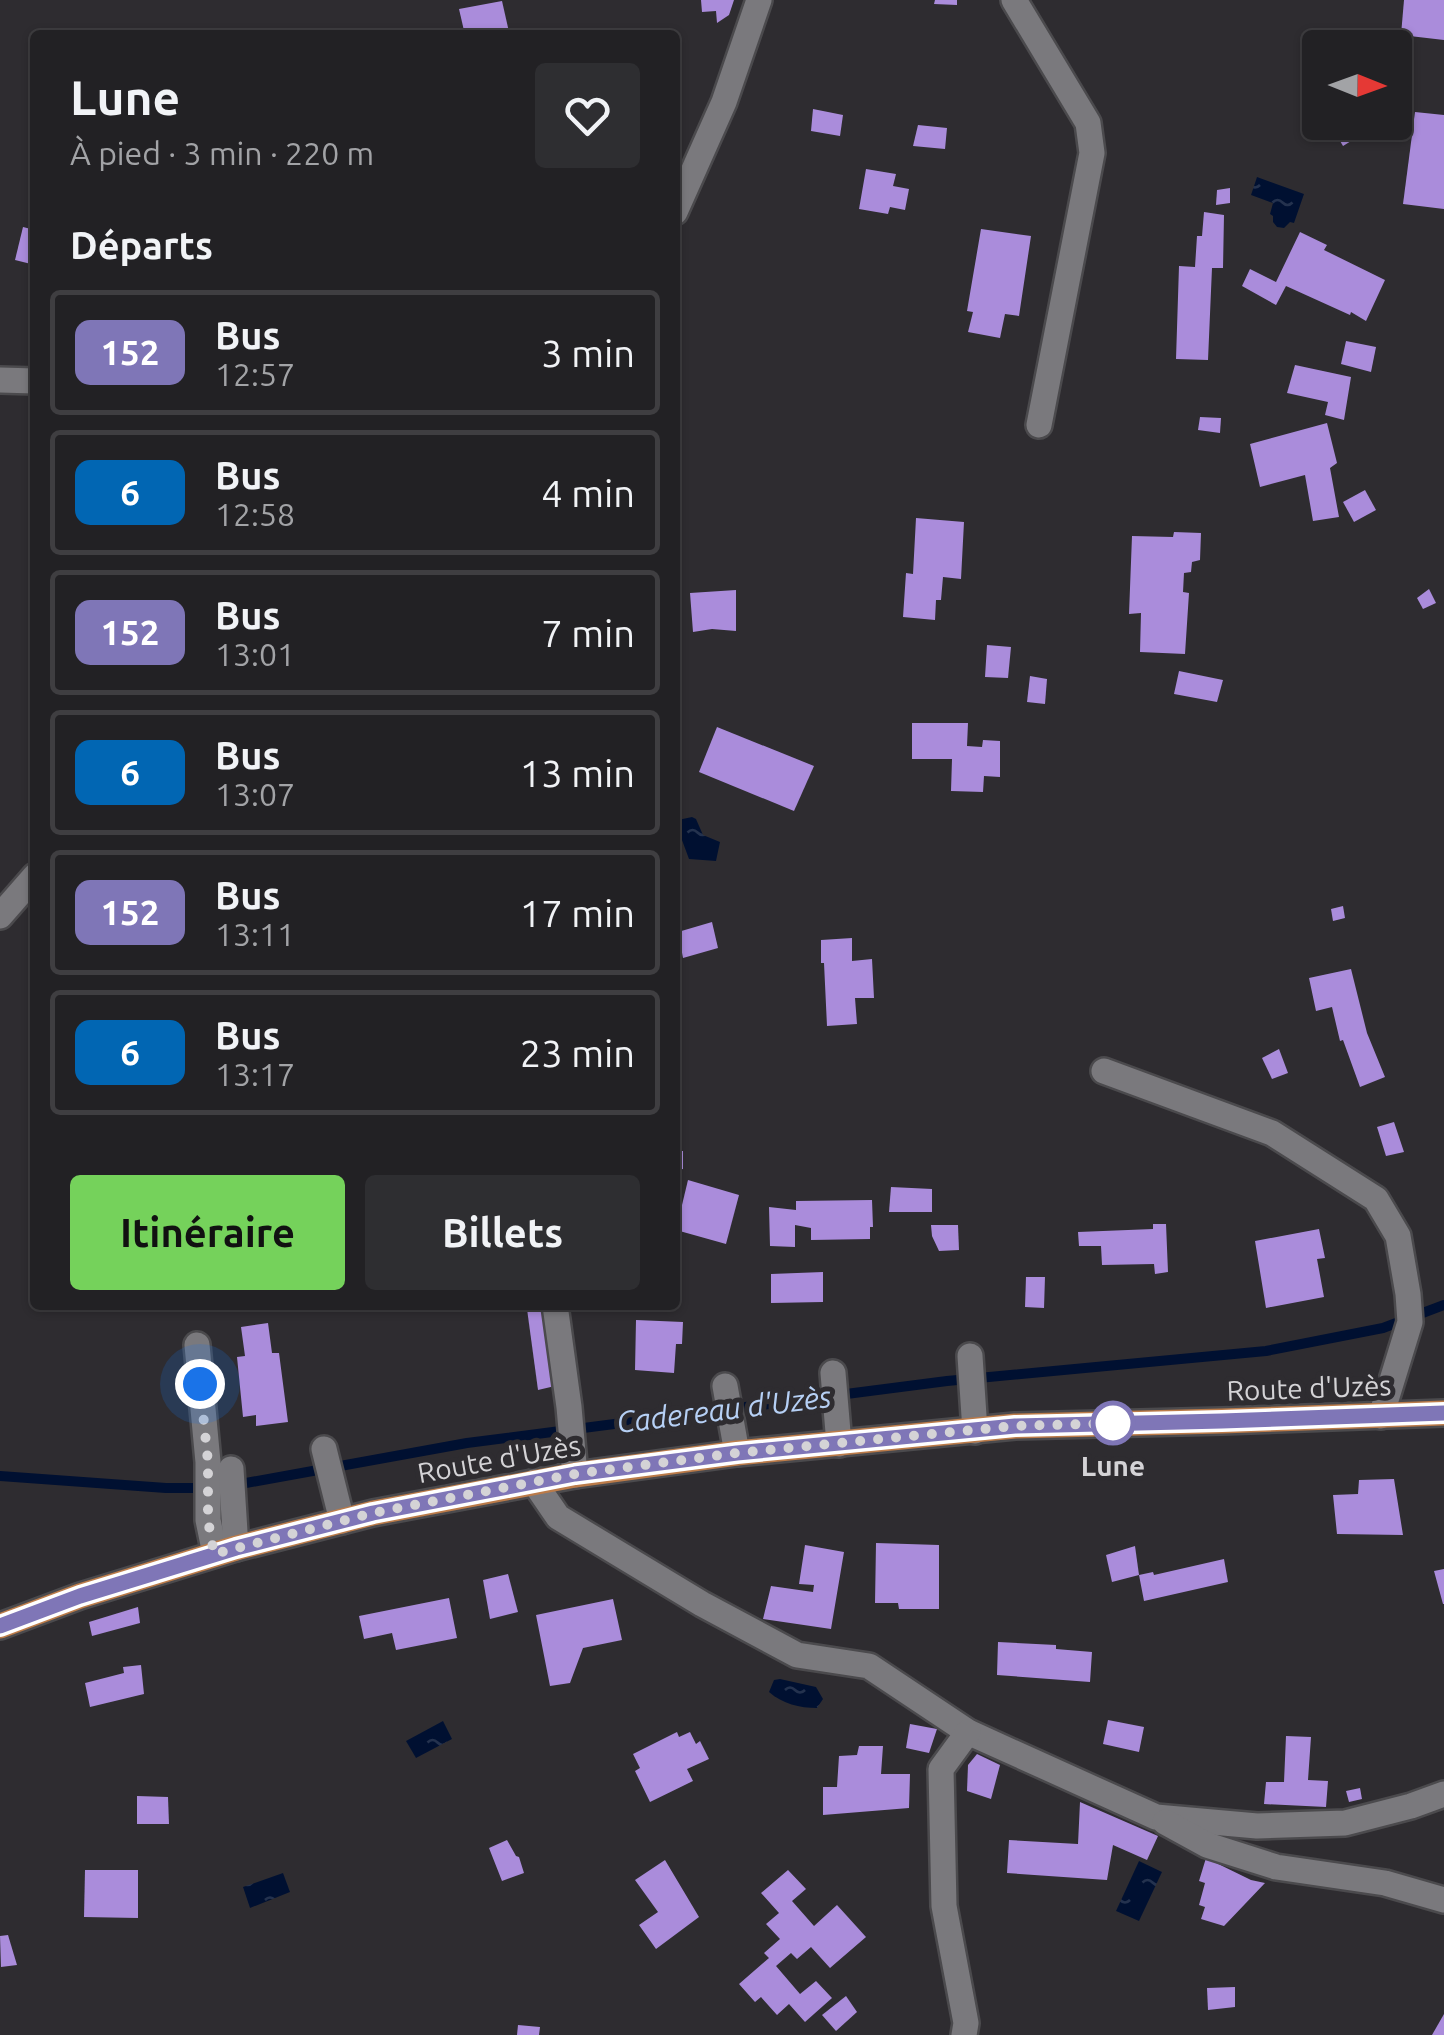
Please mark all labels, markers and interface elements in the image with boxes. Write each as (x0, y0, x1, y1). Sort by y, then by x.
north arrow (1302, 30, 1412, 140)
map controls (1302, 30, 1412, 140)
button: heart (535, 63, 640, 168)
text: Lune (70, 70, 180, 124)
text: À pied · 3 min · 220 m (70, 135, 374, 171)
text: Départs (70, 224, 213, 266)
text: Bus (215, 314, 280, 356)
text: 152 (100, 332, 160, 372)
text: 3 min (541, 332, 635, 374)
text: 12:57 (215, 356, 295, 392)
text: Bus (215, 454, 280, 496)
text: 6 (120, 472, 140, 512)
text: 4 min (541, 472, 635, 514)
text: 12:58 (215, 496, 295, 532)
text: Bus (215, 594, 280, 636)
text: 152 (100, 612, 160, 652)
text: 7 min (541, 612, 635, 654)
text: 13:01 (215, 636, 295, 672)
text: Bus (215, 734, 280, 776)
text: 6 (120, 752, 140, 792)
text: 13 min (520, 752, 635, 794)
text: 13:07 (215, 776, 295, 812)
text: Bus (215, 874, 280, 916)
text: 152 (100, 892, 160, 932)
text: 17 min (520, 892, 635, 934)
text: 13:11 (215, 916, 295, 952)
text: Bus (215, 1014, 280, 1056)
text: 6 (120, 1032, 140, 1072)
text: 23 min (520, 1032, 635, 1074)
text: 13:17 (215, 1056, 295, 1092)
button: Itinéraire (70, 1175, 345, 1290)
button: Billets (365, 1175, 640, 1290)
your location (175, 1359, 225, 1409)
street label: Route d'Uzès (1226, 1369, 1392, 1406)
water label: Cadereau d'Uzès (614, 1379, 834, 1439)
marker: Lune (1092, 1402, 1134, 1444)
street label: Route d'Uzès (415, 1429, 583, 1488)
place label: Lune (1081, 1450, 1145, 1481)

